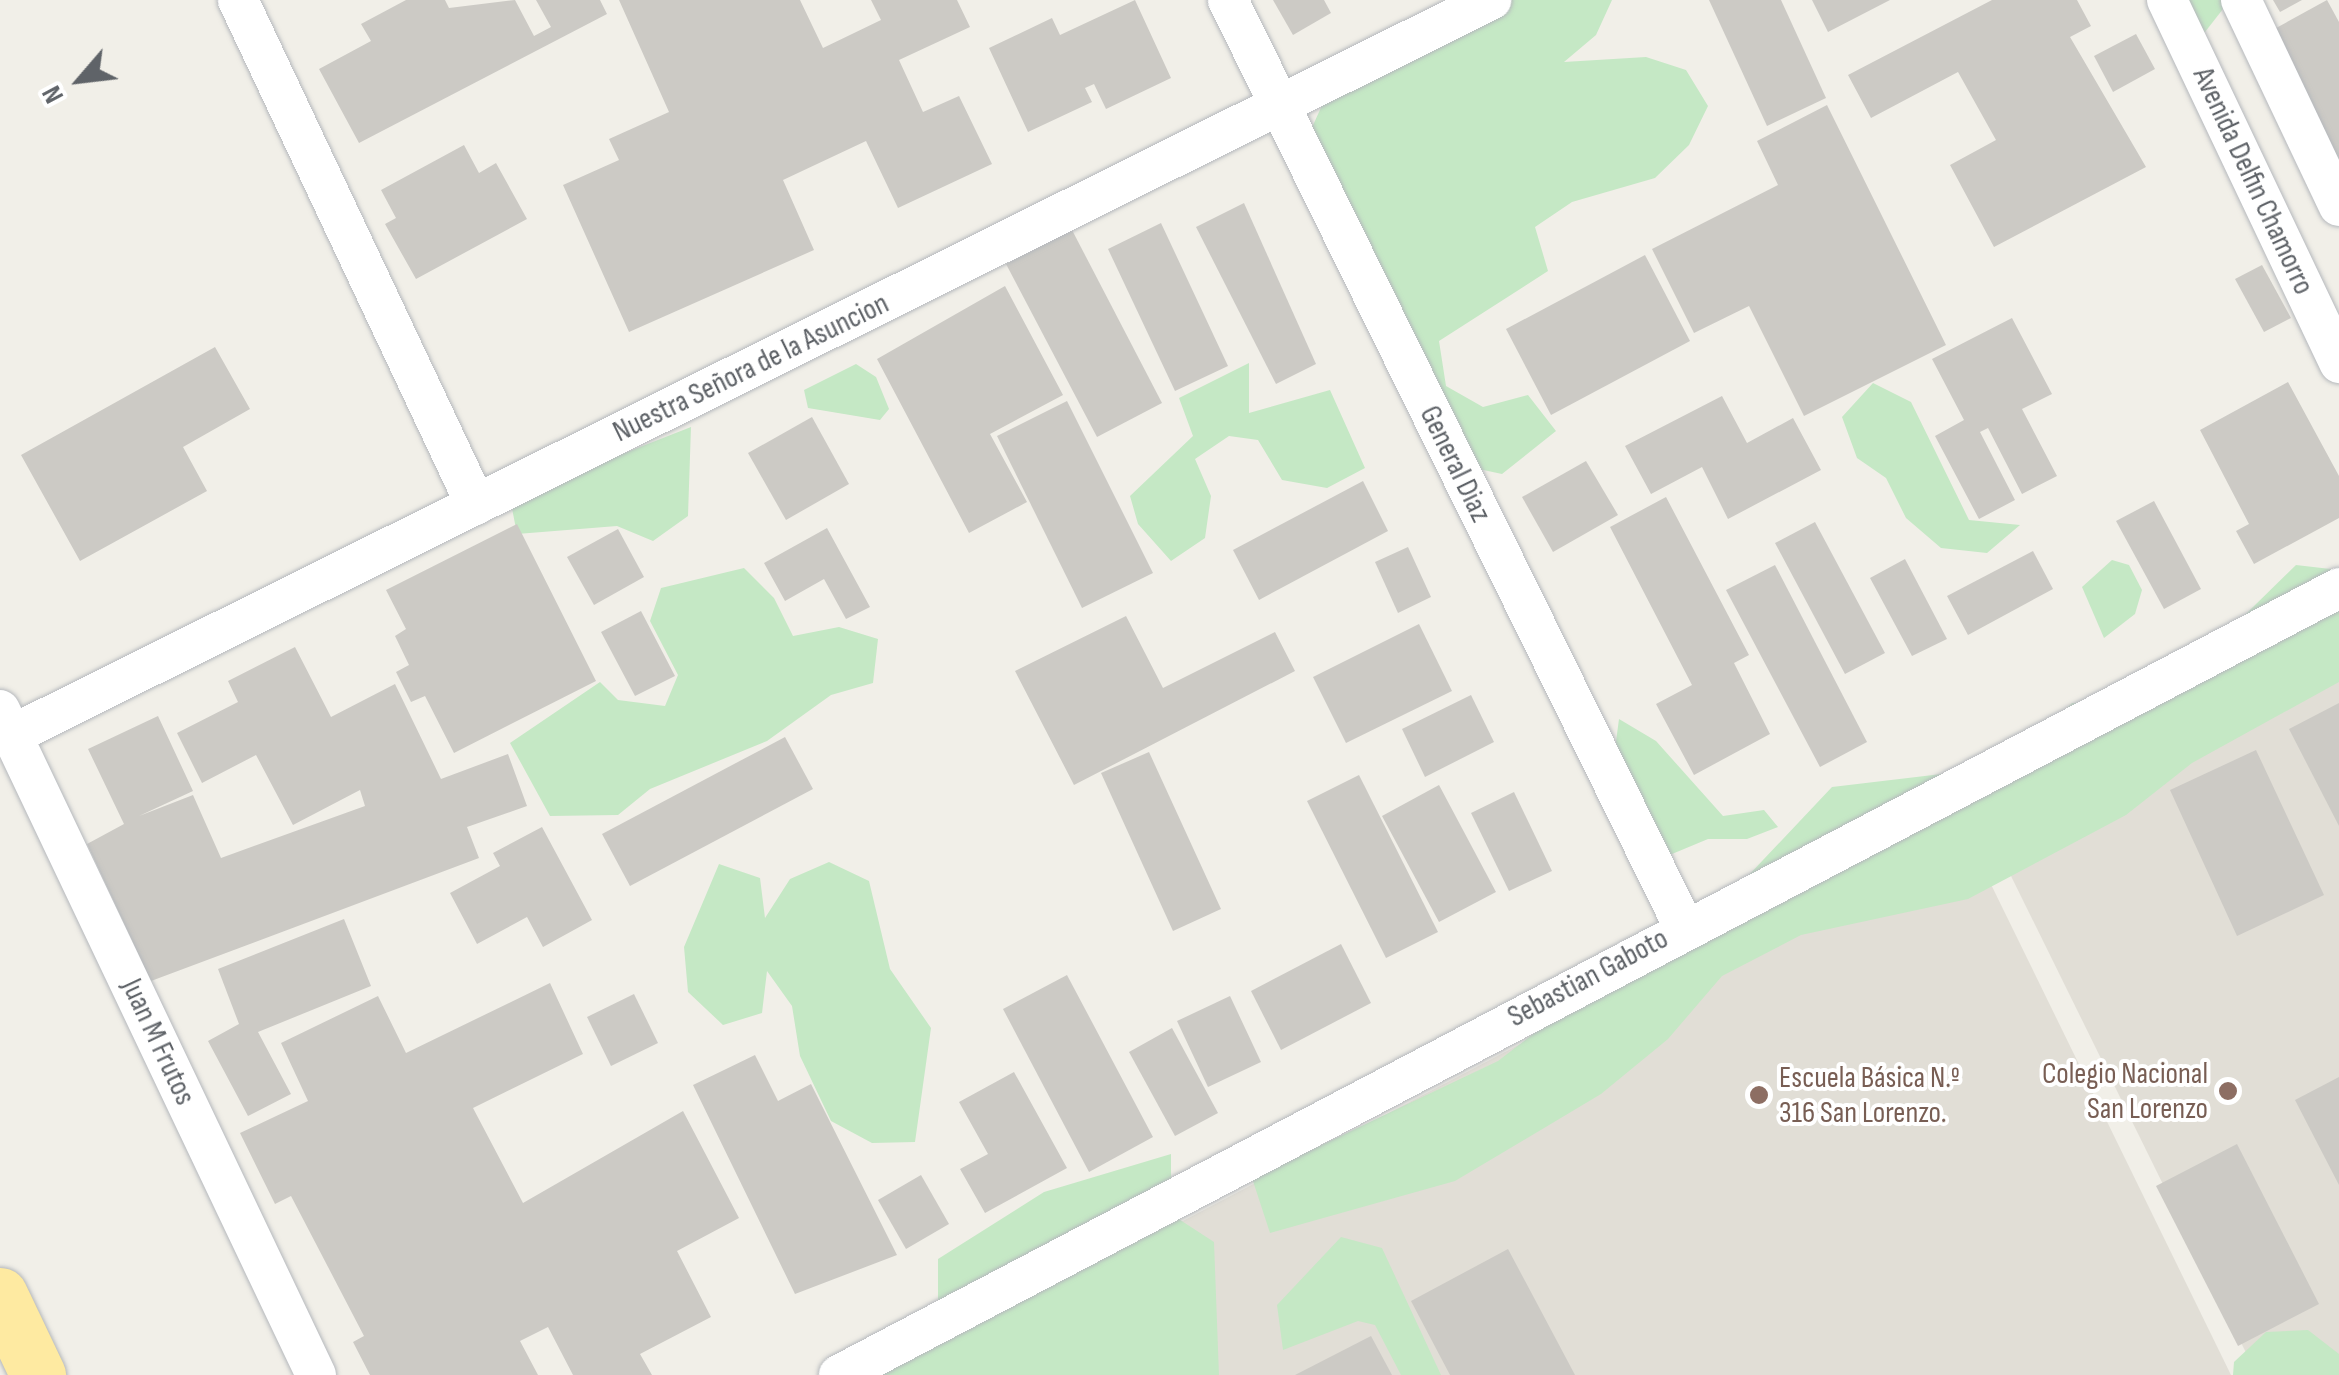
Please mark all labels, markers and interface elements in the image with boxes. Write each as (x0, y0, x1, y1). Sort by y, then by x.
north arrow (30, 30, 130, 130)
street label: Avenida Delfin Chamorro (2185, 62, 2321, 300)
text: N (35, 80, 71, 109)
street label: Nuestra Señora de la Asuncion (607, 286, 895, 450)
street label: General Diaz (1411, 400, 1499, 528)
street label: Sebastian Gaboto (1502, 921, 1674, 1035)
street label: Juan M Frutos (113, 973, 203, 1111)
place label: Colegio Nacional San Lorenzo (2042, 1056, 2208, 1126)
place label: Escuela Básica N.º 316 San Lorenzo. (1779, 1060, 1960, 1130)
marker: Colegio Nacional San Lorenzo (2217, 1080, 2239, 1102)
marker: Escuela Básica N.º 316 San Lorenzo. (1748, 1084, 1770, 1106)

